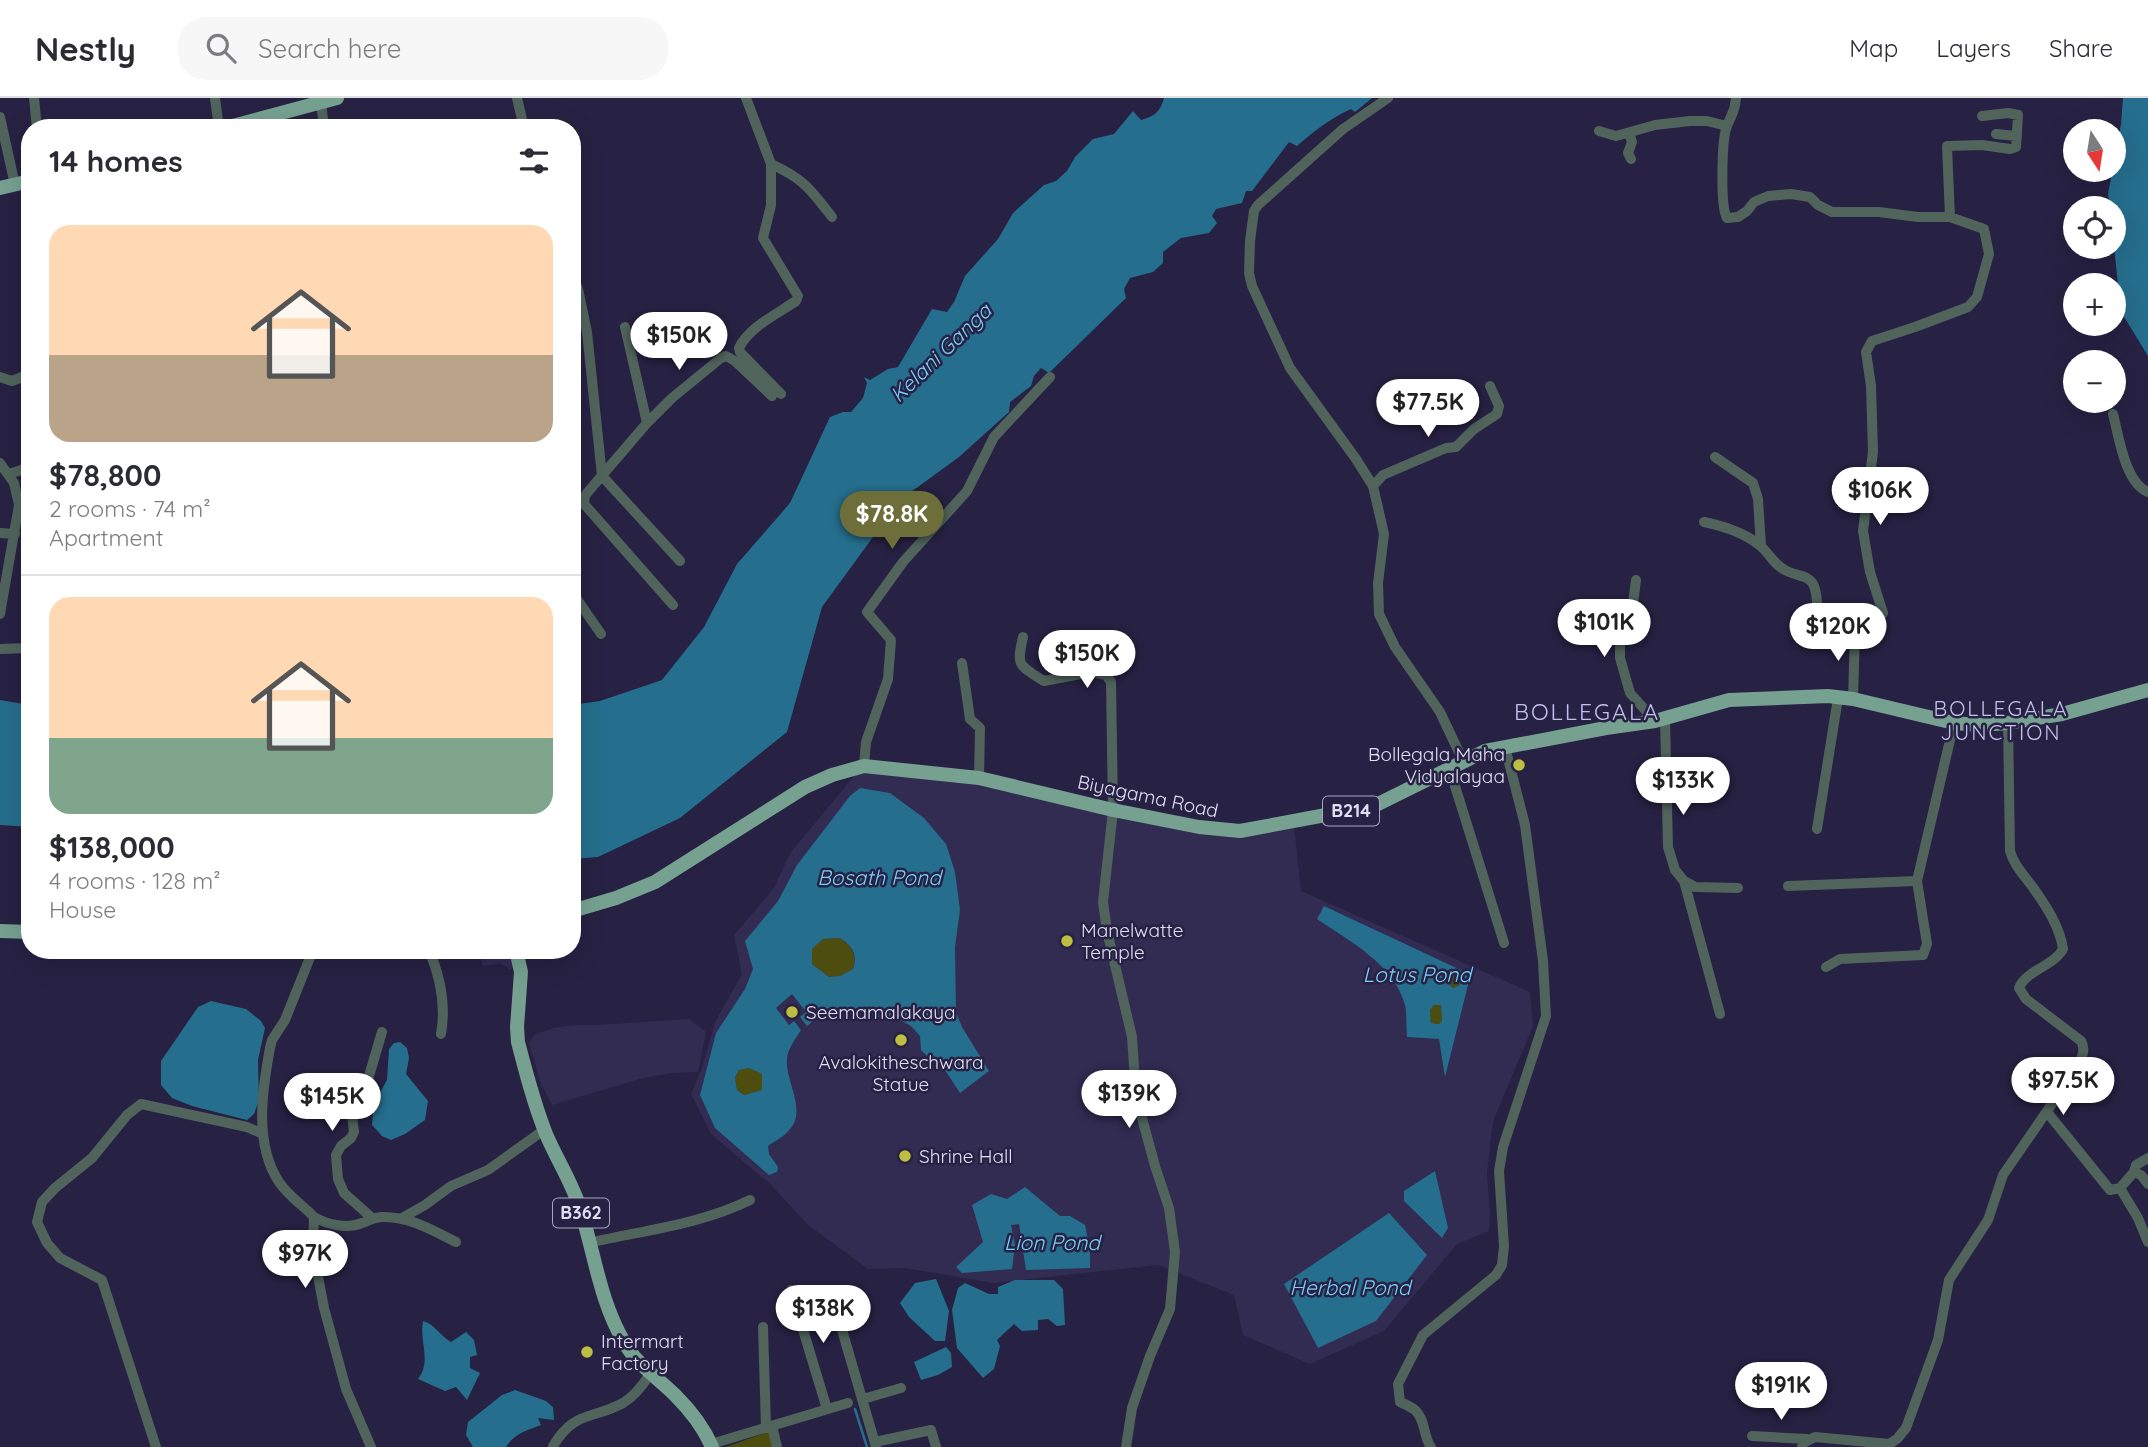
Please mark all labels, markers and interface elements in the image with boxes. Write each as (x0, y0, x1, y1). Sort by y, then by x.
search box (178, 17, 668, 80)
text: Nestly (35, 28, 136, 69)
icon: search (202, 29, 240, 67)
text: Search here (258, 32, 401, 65)
text: Map (1849, 33, 1898, 63)
text: Layers (1936, 33, 2011, 63)
text: Share (2049, 33, 2113, 63)
north arrow (2063, 119, 2126, 182)
map controls (2063, 119, 2126, 413)
text: 14 homes (49, 142, 183, 180)
icon: filters (515, 142, 553, 180)
button: locate (2063, 196, 2126, 259)
icon: home (238, 271, 364, 397)
button: + (2063, 273, 2126, 336)
water label: Kelani Ganga (884, 297, 997, 407)
pin: $150K (630, 313, 728, 372)
text: $150K (646, 320, 712, 349)
button: − (2063, 350, 2126, 413)
pin: $77.5K (1371, 380, 1485, 439)
text: $77.5K (1392, 387, 1464, 416)
text: $78,800 (49, 456, 161, 494)
pin: $106K (1831, 468, 1929, 527)
text: $106K (1848, 475, 1912, 504)
pin: $78.8K (835, 491, 949, 551)
text: 2 rooms · 74 m² (49, 494, 211, 523)
text: $78.8K (856, 499, 928, 528)
text: Apartment (49, 523, 163, 552)
pin: $101K (1555, 600, 1653, 659)
pin: $120K (1789, 603, 1887, 663)
text: $101K (1574, 607, 1634, 636)
text: $120K (1806, 611, 1870, 640)
pin: $150K (1038, 630, 1136, 690)
text: $150K (1054, 638, 1120, 667)
icon: home (238, 643, 364, 769)
district label: BOLLEGALA JUNCTION (1934, 695, 2068, 745)
district label: BOLLEGALA (1514, 697, 1660, 726)
place label: Bollegala Maha Vidyalayaa (1368, 742, 1505, 788)
marker: Bollegala Maha Vidyalayaa (1511, 757, 1527, 773)
pin: $133K (1634, 758, 1732, 817)
text: $133K (1652, 765, 1714, 794)
street label: Biyagama Road (1075, 769, 1221, 823)
road number: B214 (1323, 796, 1379, 826)
text: $138,000 (49, 828, 175, 866)
water label: Bosath Pond (817, 864, 943, 890)
text: 4 rooms · 128 m² (49, 866, 221, 895)
text: House (49, 895, 116, 924)
place label: Manelwatte Temple (1081, 918, 1183, 964)
marker: Manelwatte Temple (1059, 933, 1075, 949)
water label: Lotus Pond (1363, 961, 1473, 987)
place label: Seemamalakaya (806, 1000, 956, 1024)
marker: Seemamalakaya (784, 1004, 800, 1020)
marker: Avalokitheschwara Statue (893, 1032, 909, 1048)
place label: Avalokitheschwara Statue (818, 1050, 984, 1096)
pin: $97.5K (2006, 1058, 2120, 1117)
text: $97.5K (2027, 1065, 2099, 1094)
pin: $139K (1080, 1070, 1178, 1130)
pin: $145K (283, 1074, 381, 1133)
text: $139K (1097, 1078, 1161, 1107)
text: $145K (300, 1081, 364, 1110)
place label: Shrine Hall (919, 1144, 1013, 1168)
marker: Shrine Hall (897, 1148, 913, 1164)
road number: B362 (553, 1198, 609, 1228)
water label: Lion Pond (1004, 1229, 1102, 1255)
pin: $97K (264, 1230, 346, 1290)
text: $97K (278, 1238, 332, 1267)
water label: Herbal Pond (1290, 1274, 1413, 1300)
pin: $138K (774, 1286, 872, 1345)
text: $138K (792, 1293, 854, 1322)
place label: Intermart Factory (601, 1329, 684, 1375)
marker: Intermart Factory (579, 1344, 595, 1360)
pin: $191K (1732, 1362, 1830, 1422)
text: $191K (1751, 1370, 1811, 1399)

